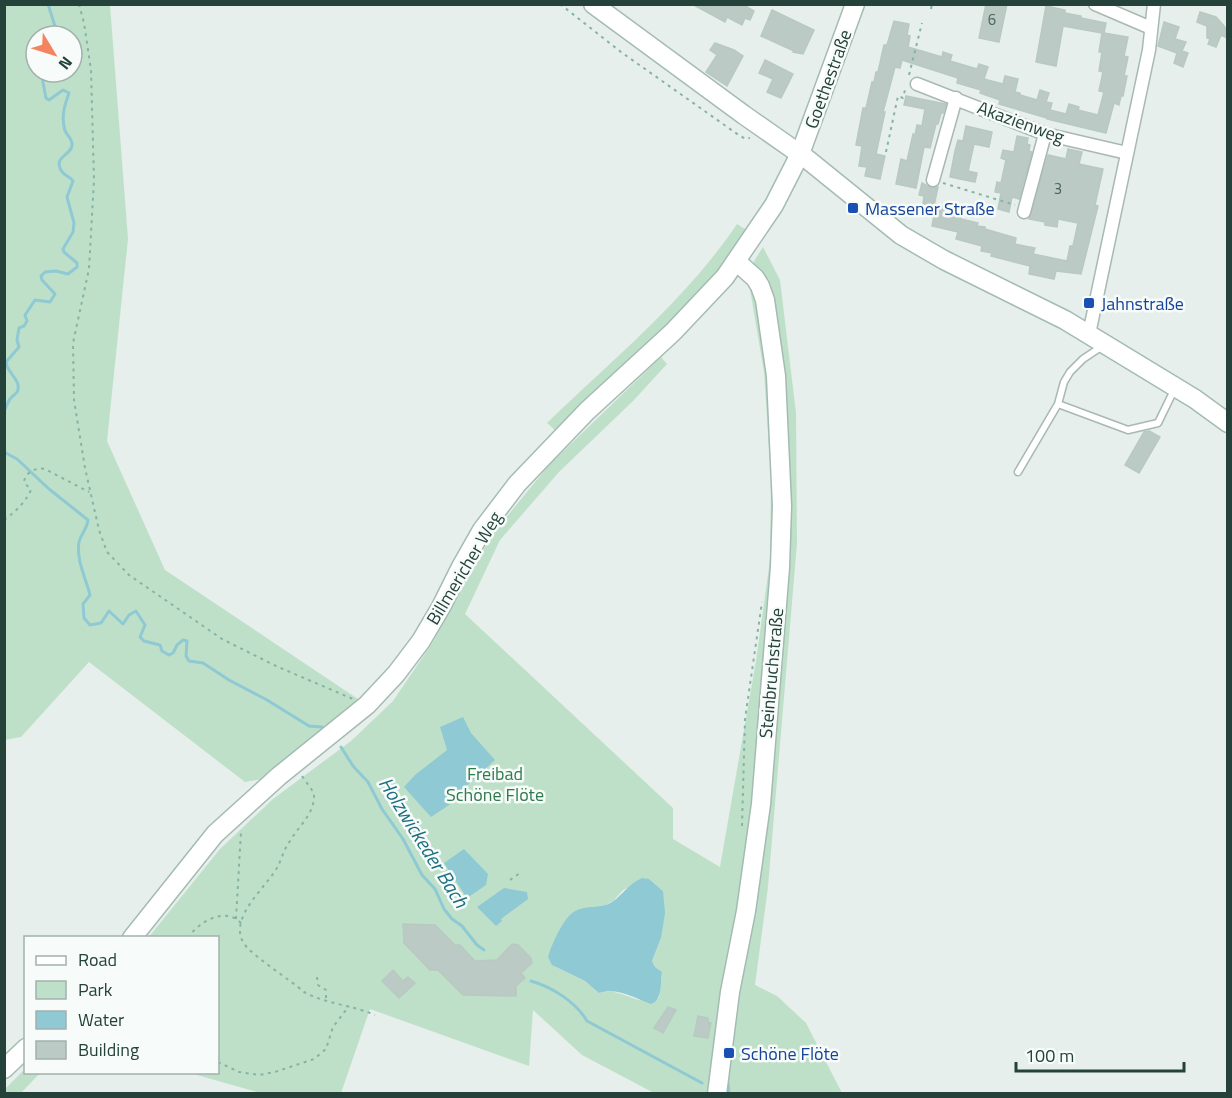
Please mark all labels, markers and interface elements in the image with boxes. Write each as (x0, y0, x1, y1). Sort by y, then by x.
house number: 6 (988, 8, 996, 31)
north arrow (24, 24, 84, 84)
street label: Goethestraße (798, 25, 858, 133)
text: N (53, 51, 79, 75)
street label: Akazienweg (974, 94, 1068, 150)
house number: 3 (1054, 177, 1062, 200)
place label: Massener Straße (865, 195, 995, 222)
marker: Massener Straße (846, 201, 860, 215)
place label: Jahnstraße (1101, 290, 1184, 317)
marker: Jahnstraße (1082, 296, 1096, 310)
street label: Billmericher Weg (419, 506, 509, 630)
street label: Steinbruchstraße (752, 607, 790, 739)
park label: Freibad Schöne Flöte (446, 760, 544, 808)
water label: Holzwickeder Bach (371, 771, 477, 914)
legend (24, 936, 219, 1074)
text: Road (78, 946, 117, 973)
text: Park (78, 976, 113, 1003)
text: Water (78, 1006, 124, 1033)
scale bar (1016, 1035, 1184, 1073)
text: Building (78, 1036, 139, 1063)
place label: Schöne Flöte (741, 1040, 839, 1067)
text: 100 m (1025, 1042, 1074, 1069)
marker: Schöne Flöte (722, 1046, 736, 1060)

